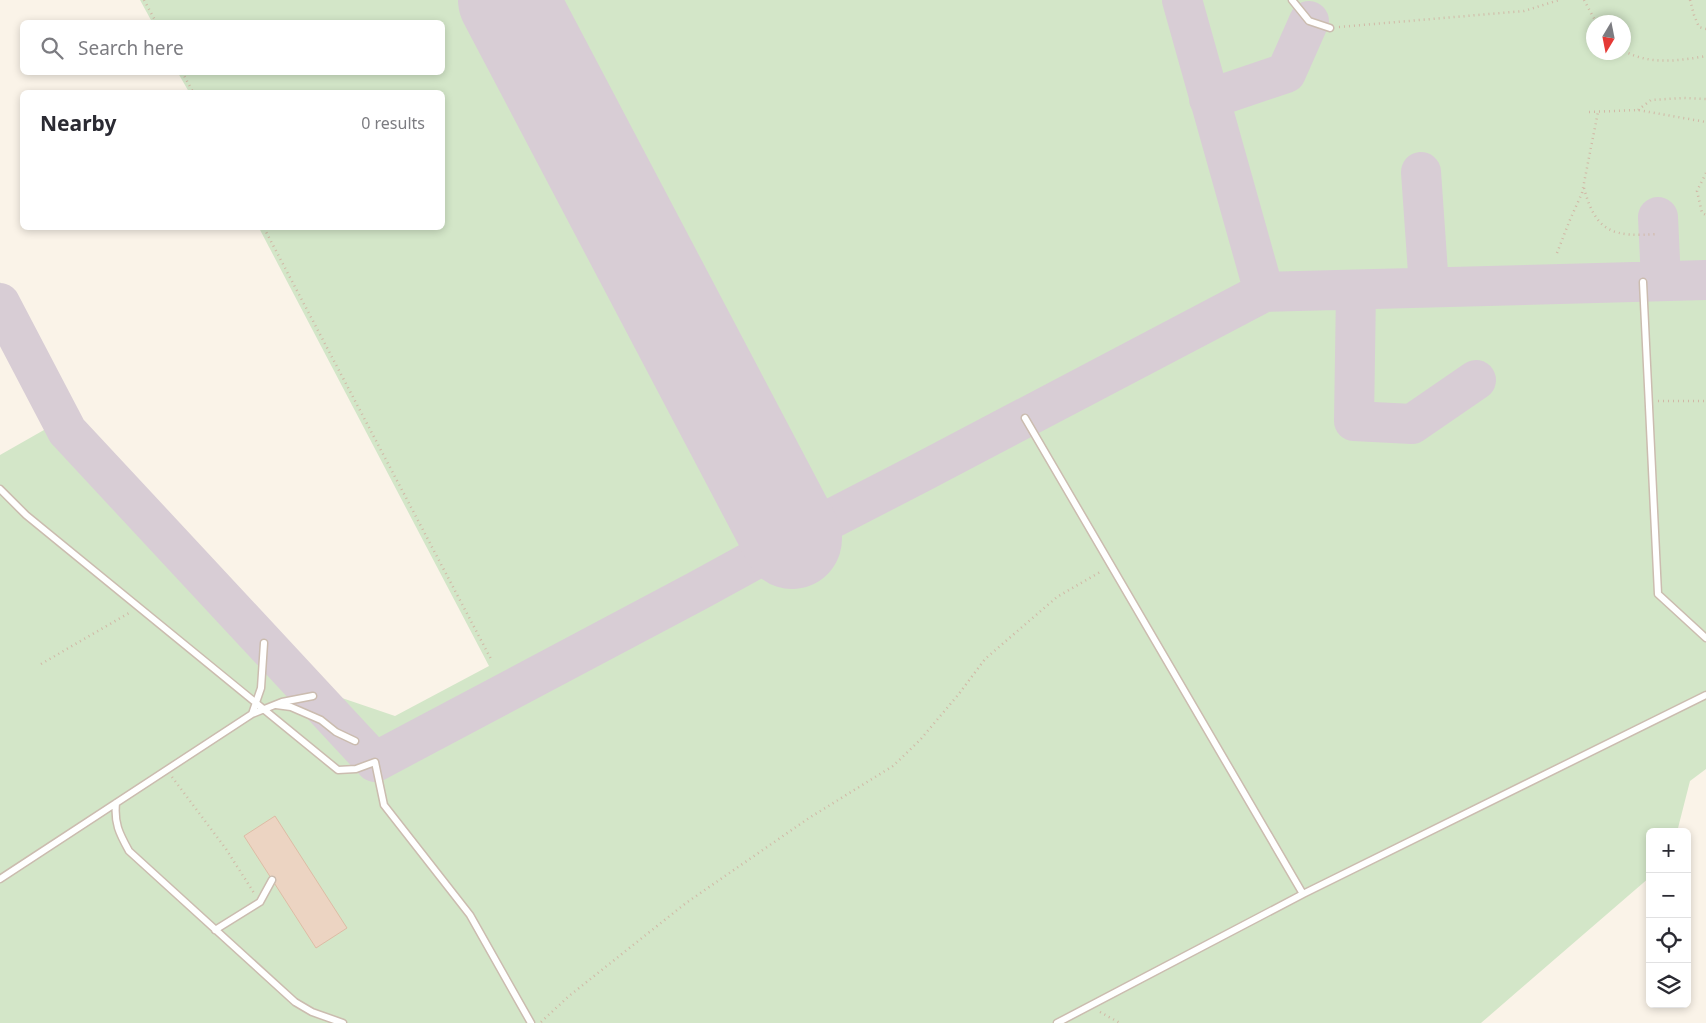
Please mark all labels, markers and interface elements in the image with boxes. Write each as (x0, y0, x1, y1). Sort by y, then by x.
north arrow (1586, 15, 1631, 60)
search box (20, 20, 445, 75)
icon: search (38, 34, 66, 62)
text: Search here (78, 35, 184, 61)
text: Nearby (40, 109, 116, 137)
text: 0 results (361, 112, 425, 134)
map controls (1646, 828, 1691, 1008)
button: + (1646, 828, 1691, 873)
button: − (1646, 873, 1691, 918)
button: locate (1646, 918, 1691, 963)
button: layers (1646, 963, 1691, 1008)

